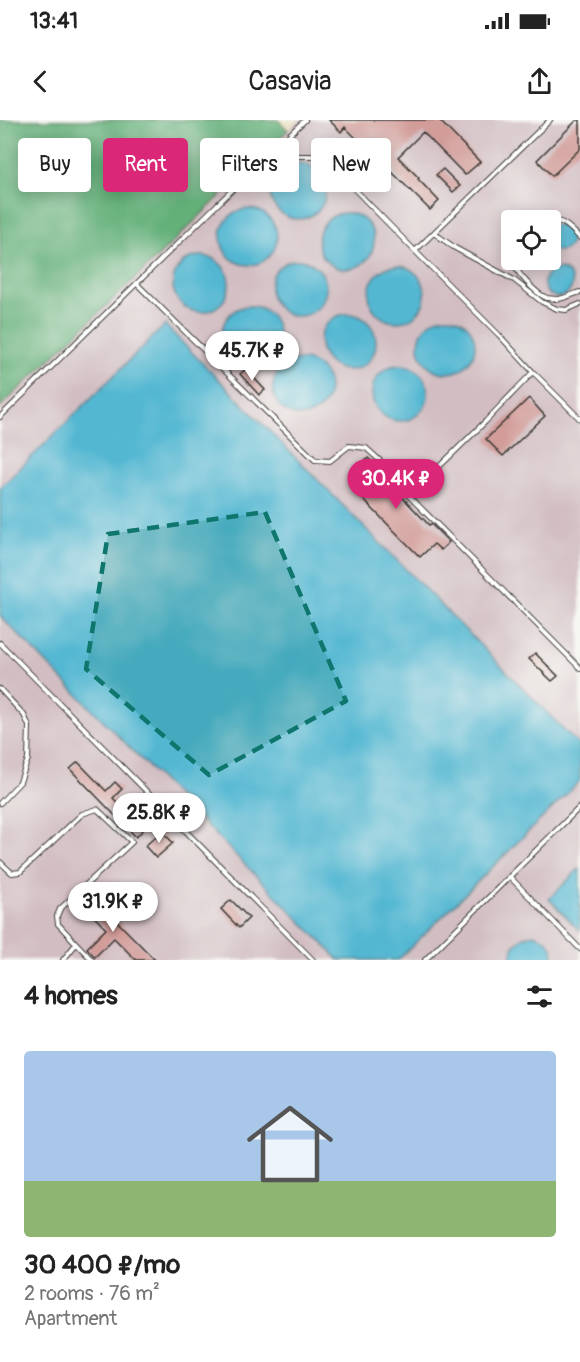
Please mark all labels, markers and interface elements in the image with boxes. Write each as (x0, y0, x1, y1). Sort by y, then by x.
text: 13:41 (30, 7, 78, 35)
icon: back (24, 65, 57, 98)
text: Casavia (248, 65, 332, 98)
icon: share (523, 65, 556, 98)
chip: Buy (18, 138, 91, 192)
chip: Rent (103, 138, 188, 192)
chip: Filters (200, 138, 299, 192)
chip: New (311, 138, 391, 192)
map controls (501, 210, 561, 270)
button: locate (501, 210, 561, 270)
pin: 45.7K ₽ (197, 331, 307, 382)
text: 45.7K ₽ (219, 338, 285, 363)
pin: 30.4K ₽ (341, 459, 451, 510)
text: 30.4K ₽ (361, 466, 431, 491)
pin: 25.8K ₽ (104, 793, 214, 844)
text: 25.8K ₽ (127, 800, 191, 825)
pin: 31.9K ₽ (58, 882, 168, 933)
text: 31.9K ₽ (82, 889, 144, 914)
text: 4 homes (24, 980, 118, 1012)
icon: filters (523, 980, 556, 1013)
icon: home (236, 1090, 344, 1198)
text: 30 400 ₽/mo (24, 1249, 180, 1281)
text: 2 rooms · 76 m² (24, 1281, 160, 1306)
text: Apartment (24, 1306, 117, 1331)

